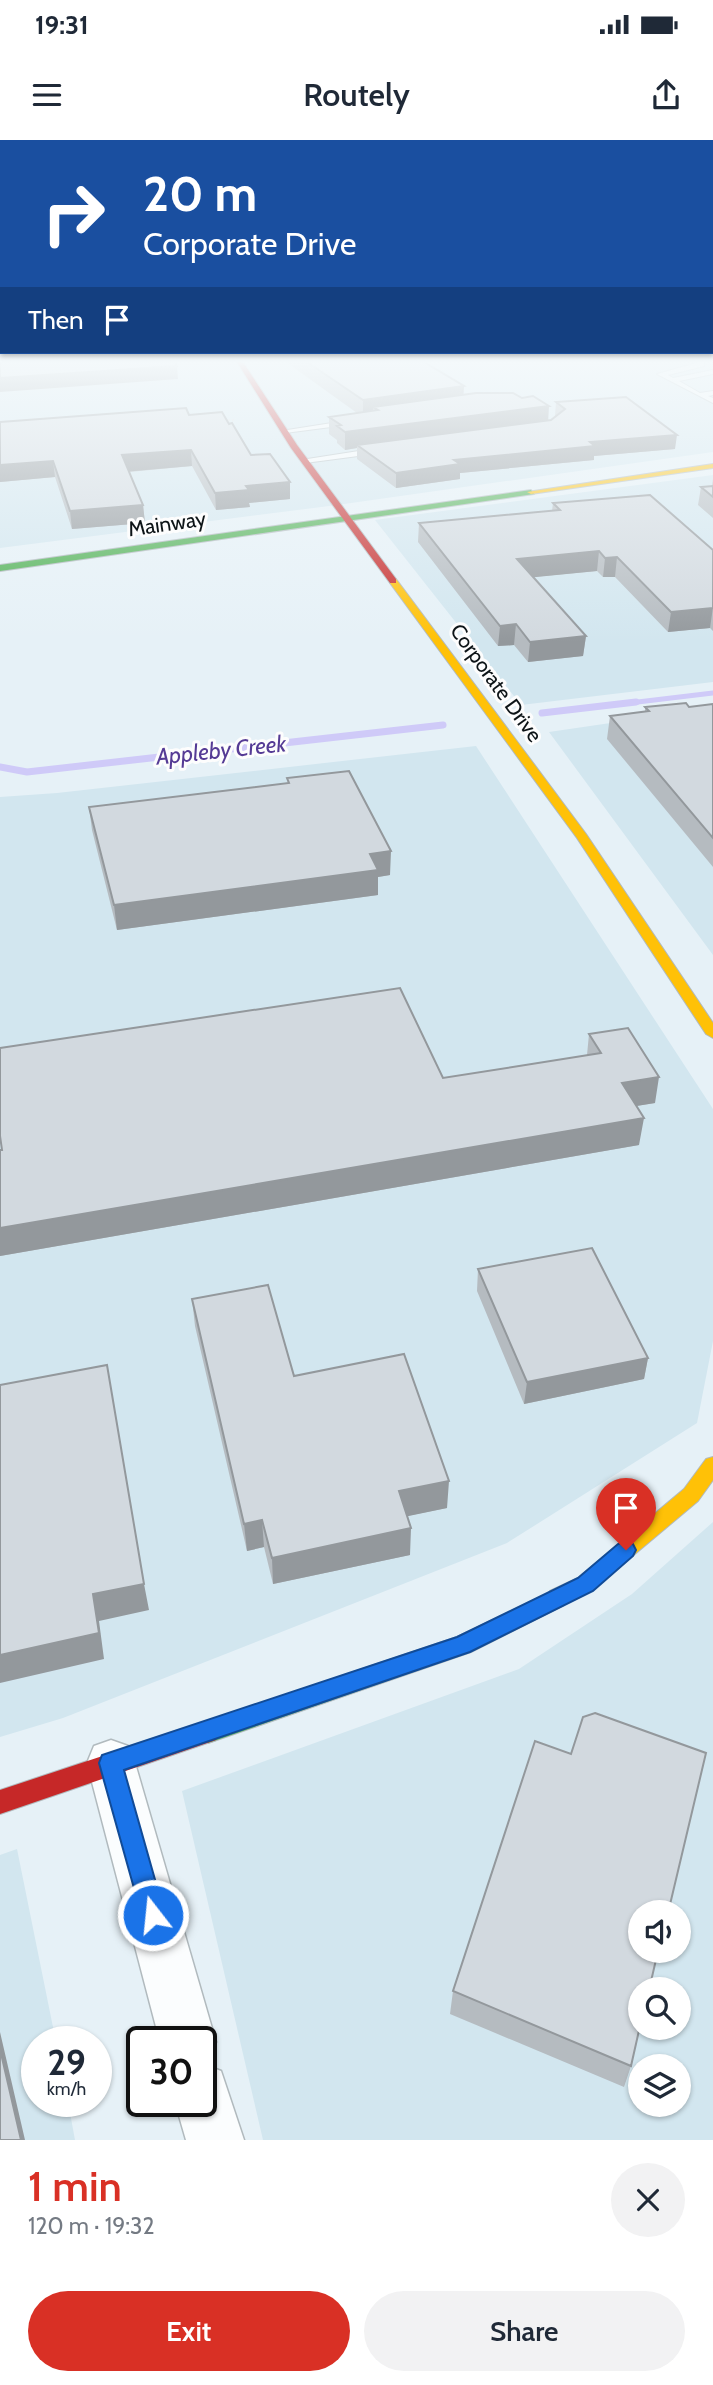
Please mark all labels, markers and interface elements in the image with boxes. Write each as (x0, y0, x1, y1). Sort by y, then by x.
text: 19:31 (35, 9, 89, 41)
text: Routely (303, 75, 410, 114)
icon: menu (28, 76, 66, 114)
icon: share (647, 76, 685, 114)
text: 20 m (143, 164, 257, 223)
icon: right (28, 168, 119, 259)
text: Corporate Drive (143, 224, 356, 263)
icon: arrive (98, 301, 136, 339)
text: Then (28, 304, 84, 336)
street label: Mainway (126, 506, 208, 541)
street label: Corporate Drive (445, 619, 548, 747)
water label: Appleby Creek (154, 729, 289, 771)
pin (596, 1478, 656, 1550)
icon: arrive (607, 1489, 645, 1527)
position arrow (116, 1878, 190, 1952)
map controls (628, 1900, 691, 2117)
button: sound (628, 1900, 691, 1963)
button: search (628, 1977, 691, 2040)
speed limit sign: 30 (126, 2026, 217, 2117)
text: 29 (47, 2041, 86, 2084)
button: layers (628, 2054, 691, 2117)
text: km/h (47, 2078, 86, 2100)
text: 1 min (28, 2160, 122, 2212)
button: close (611, 2163, 685, 2237)
text: 120 m · 19:32 (28, 2212, 155, 2240)
button: Exit (28, 2291, 350, 2371)
button: Share (364, 2291, 685, 2371)

